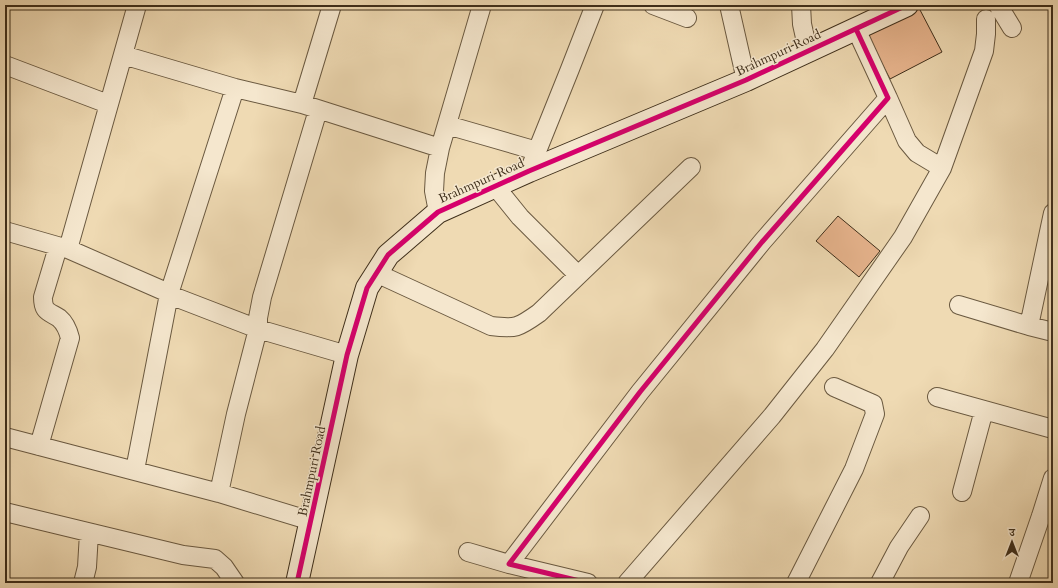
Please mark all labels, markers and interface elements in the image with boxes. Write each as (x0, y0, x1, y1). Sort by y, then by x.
street label: Brahmpuri Road (733, 25, 824, 80)
street label: Brahmpuri Road (436, 154, 527, 208)
street label: Brahmpuri Road (294, 424, 330, 518)
north arrow (992, 522, 1032, 562)
text: उ (1008, 525, 1016, 540)

